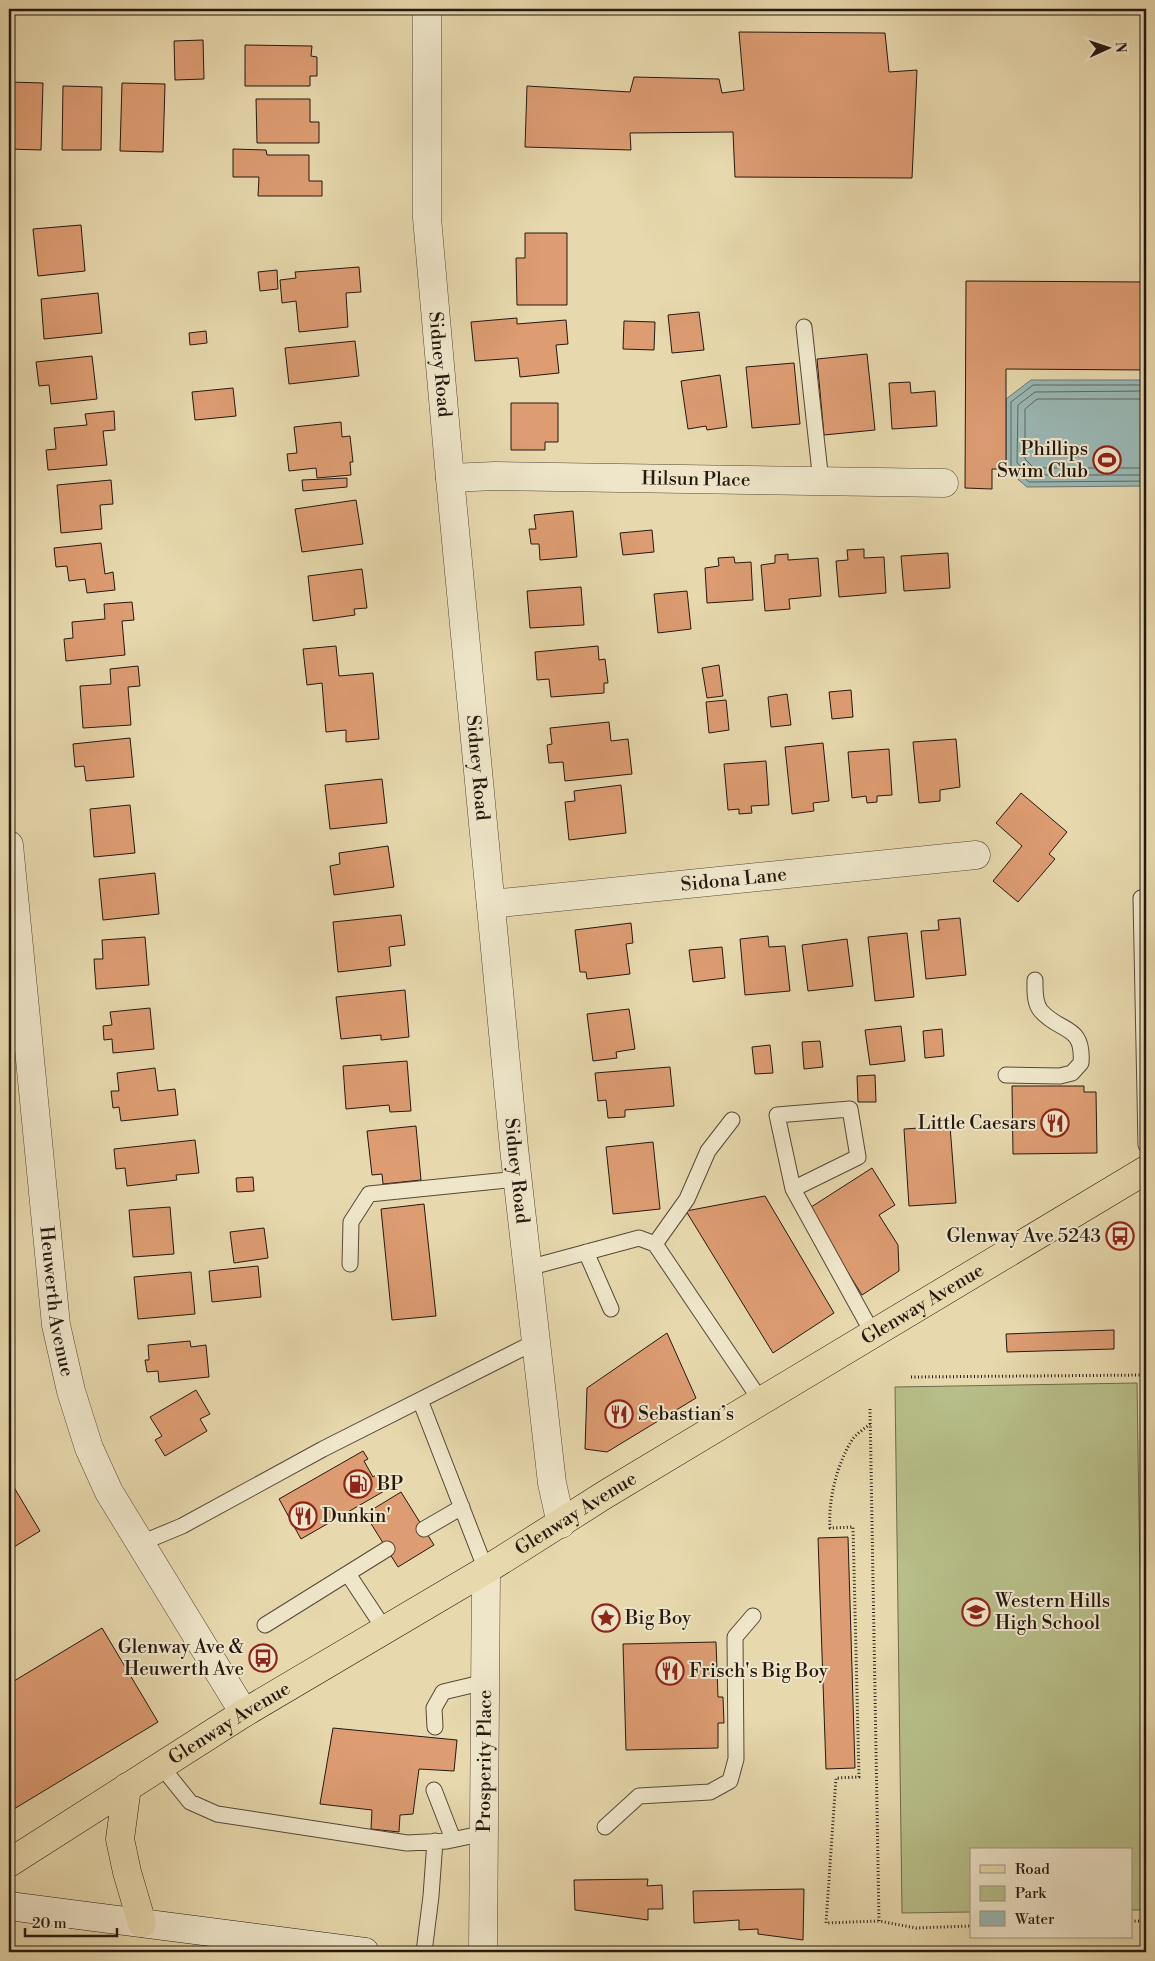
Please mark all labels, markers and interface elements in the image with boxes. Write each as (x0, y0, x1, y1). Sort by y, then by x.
north arrow (1082, 22, 1132, 72)
text: N (1111, 41, 1129, 53)
street label: Sidney Road (423, 311, 457, 419)
place label: Phillips Swim Club (997, 437, 1088, 483)
sports icon: Phillips Swim Club (1092, 445, 1122, 475)
street label: Hilsun Place (641, 466, 751, 492)
street label: Sidney Road (461, 714, 495, 822)
street label: Sidona Lane (679, 862, 788, 897)
restaurant icon: Little Caesars (1040, 1108, 1070, 1138)
place label: Little Caesars (918, 1111, 1036, 1135)
street label: Sidney Road (499, 1117, 535, 1225)
bus stop icon: Glenway Ave 5243 (1105, 1221, 1135, 1251)
place label: Glenway Ave 5243 (947, 1224, 1101, 1248)
street label: Heuwerth Avenue (34, 1225, 79, 1379)
street label: Glenway Avenue (857, 1258, 988, 1350)
restaurant icon: Sebastian’s (604, 1399, 634, 1429)
place label: Sebastian’s (638, 1402, 734, 1426)
street label: Glenway Avenue (510, 1466, 641, 1561)
fuel station icon: BP (343, 1469, 373, 1499)
place label: BP (376, 1472, 403, 1496)
restaurant icon: Dunkin' (288, 1501, 318, 1531)
place label: Dunkin' (322, 1504, 391, 1528)
place label: Western Hills High School (994, 1589, 1110, 1635)
school or university icon: Western Hills High School (961, 1597, 991, 1627)
place icon: Big Boy (591, 1603, 621, 1633)
place label: Big Boy (624, 1606, 692, 1630)
place label: Glenway Ave & Heuwerth Ave (118, 1635, 245, 1681)
bus stop icon: Glenway Ave & Heuwerth Ave (248, 1643, 278, 1673)
restaurant icon: Frisch's Big Boy (655, 1656, 685, 1686)
place label: Frisch's Big Boy (689, 1659, 829, 1683)
street label: Glenway Avenue (164, 1676, 295, 1770)
street label: Prosperity Place (472, 1690, 497, 1832)
legend (970, 1848, 1132, 1938)
text: Road (1015, 1860, 1050, 1879)
text: Park (1015, 1884, 1047, 1903)
scale bar (25, 1906, 118, 1938)
text: Water (1014, 1910, 1055, 1929)
text: 20 m (32, 1914, 67, 1933)

